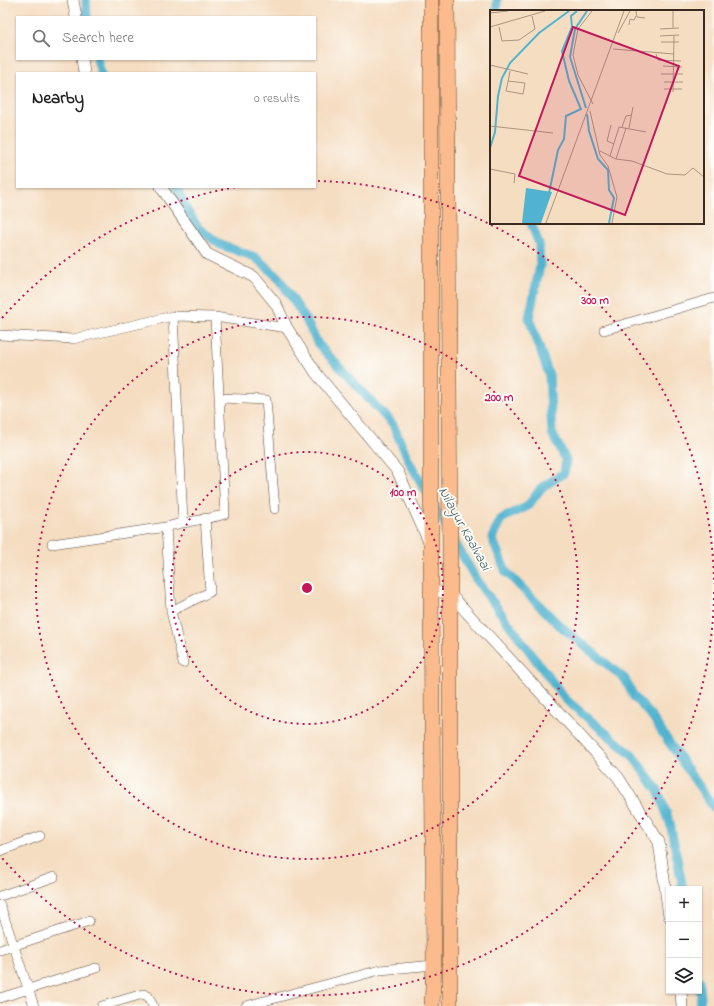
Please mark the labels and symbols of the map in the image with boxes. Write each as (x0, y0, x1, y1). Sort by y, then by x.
inset map (490, 10, 704, 224)
text: 300 m (580, 292, 610, 310)
text: 200 m (484, 389, 514, 407)
water label: Nilayur Kaalvaai (432, 483, 496, 576)
text: 100 m (390, 484, 417, 502)
centre of rings (300, 581, 314, 595)

